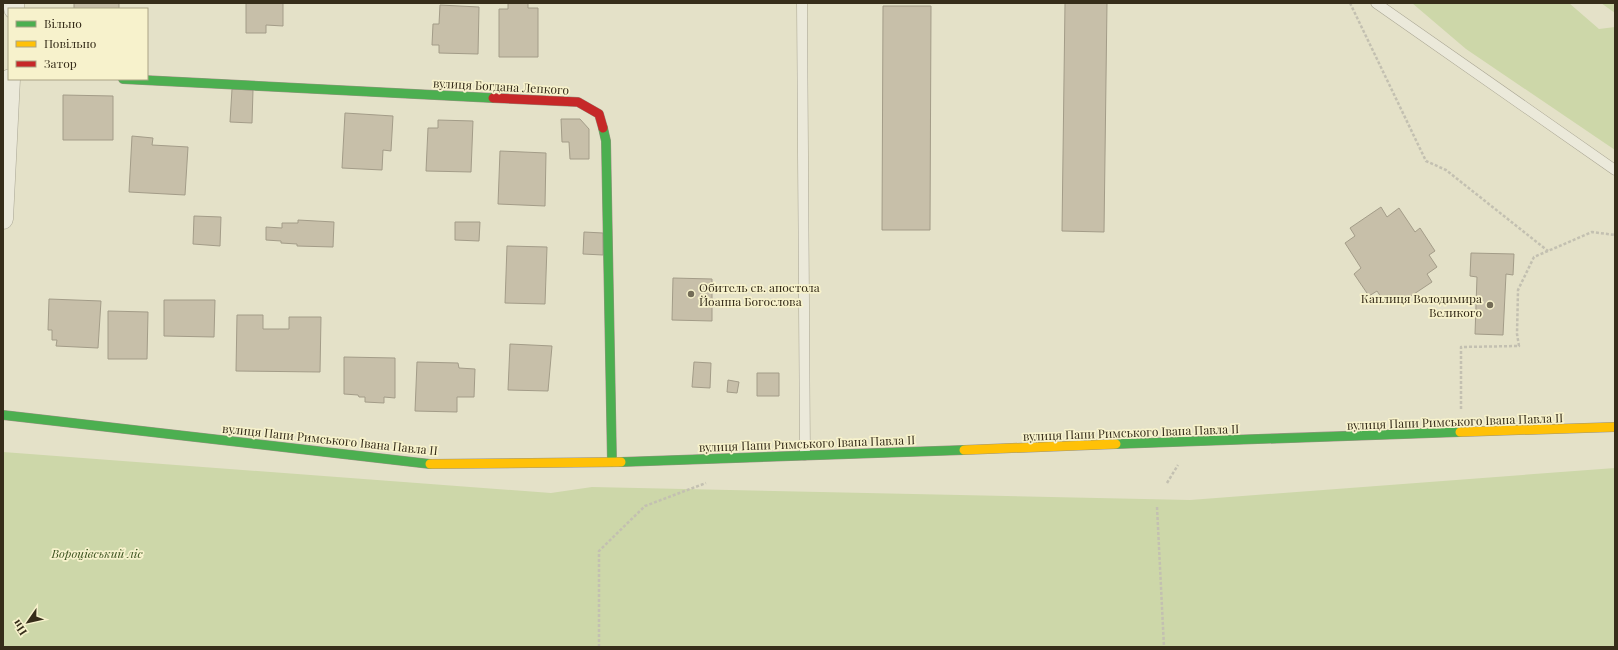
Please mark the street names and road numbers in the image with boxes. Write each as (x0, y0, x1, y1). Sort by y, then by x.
street label: вулиця Богдана Лепкого (432, 74, 570, 98)
street label: вулиця Папи Римського Івана Павла ІІ (1346, 409, 1564, 433)
street label: вулиця Папи Римського Івана Павла ІІ (221, 420, 439, 458)
street label: вулиця Папи Римського Івана Павла ІІ (1022, 420, 1240, 444)
street label: вулиця Папи Римського Івана Павла ІІ (698, 431, 916, 455)

